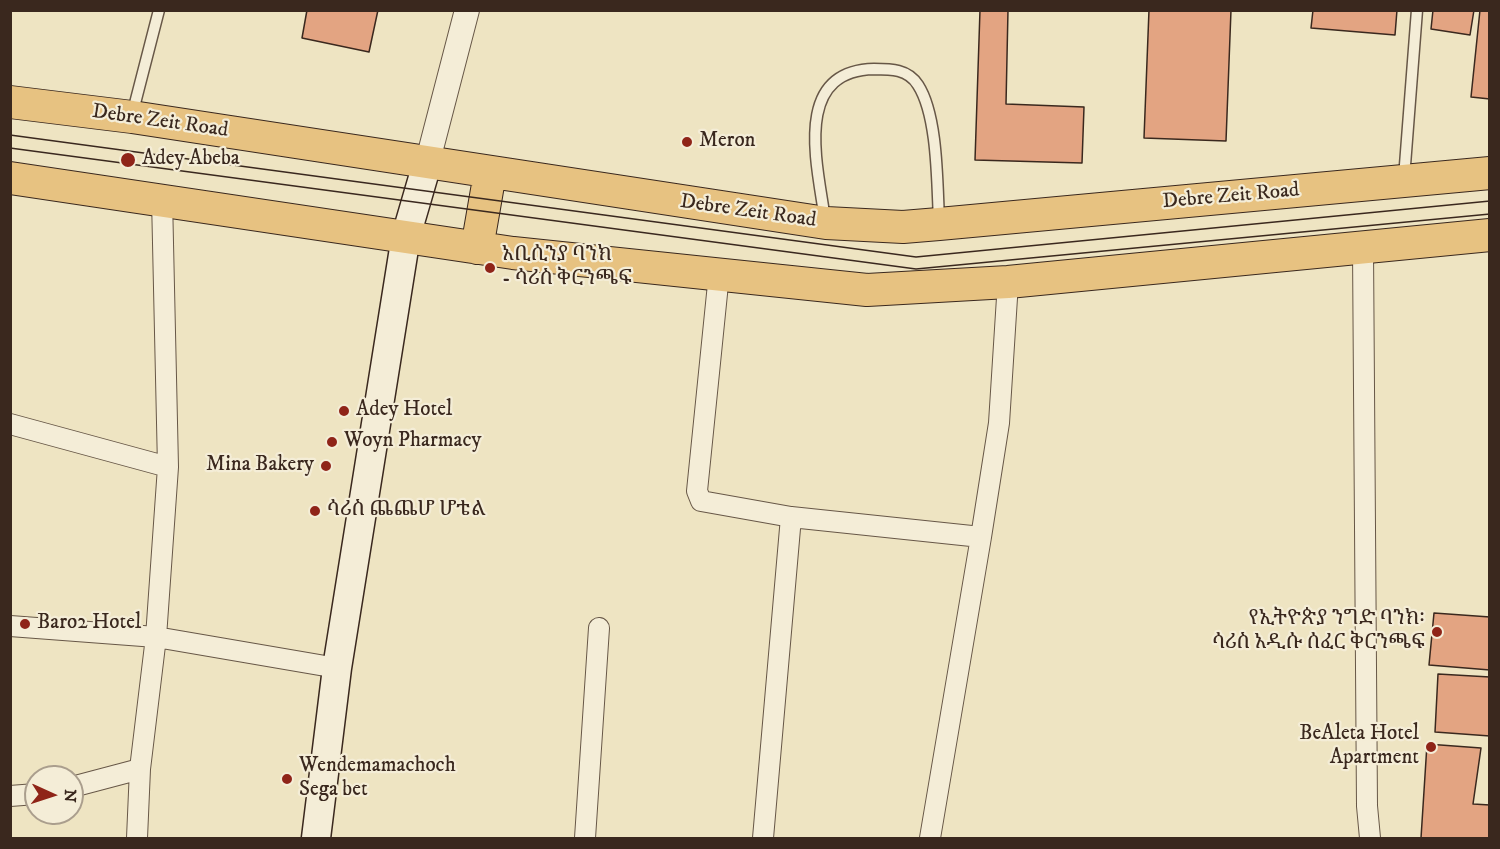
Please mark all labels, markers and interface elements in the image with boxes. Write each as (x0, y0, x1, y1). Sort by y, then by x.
street label: Debre Zeit Road (90, 100, 230, 144)
place label: Meron (699, 129, 756, 155)
marker: Meron (680, 135, 694, 149)
place label: Adey Abeba (142, 147, 240, 173)
marker: Adey Abeba (119, 151, 137, 169)
street label: Debre Zeit Road (1161, 178, 1301, 216)
street label: Debre Zeit Road (678, 190, 818, 234)
place label: አቢሲንያ ባንክ - ሳሪስ ቅርንጫፍ (502, 243, 632, 293)
marker: አቢሲንያ ባንክ - ሳሪስ ቅርንጫፍ (483, 261, 497, 275)
place label: Adey Hotel (356, 398, 452, 424)
marker: Adey Hotel (337, 404, 351, 418)
place label: Woyn Pharmacy (344, 429, 482, 455)
marker: Woyn Pharmacy (325, 435, 339, 449)
place label: Mina Bakery (206, 453, 314, 479)
marker: Mina Bakery (319, 459, 333, 473)
place label: ሳሪስ ጨጨሆ ሆቴል (327, 498, 486, 524)
marker: ሳሪስ ጨጨሆ ሆቴል (308, 504, 322, 518)
place label: የኢትዮጵያ ንግድ ባንክ፡ ሳሪስ አዲሱ ሰፈር ቅርንጫፍ (1212, 607, 1425, 657)
place label: Baro2 Hotel (37, 611, 141, 637)
marker: Baro2 Hotel (18, 617, 32, 631)
marker: የኢትዮጵያ ንግድ ባንክ፡ ሳሪስ አዲሱ ሰፈር ቅርንጫፍ (1430, 625, 1444, 639)
place label: BeAleta Hotel Apartment (1299, 722, 1419, 772)
marker: BeAleta Hotel Apartment (1424, 740, 1438, 754)
place label: Wendemamachoch Sega bet (299, 754, 456, 804)
north arrow (24, 765, 84, 825)
marker: Wendemamachoch Sega bet (280, 772, 294, 786)
text: N (60, 789, 80, 803)

